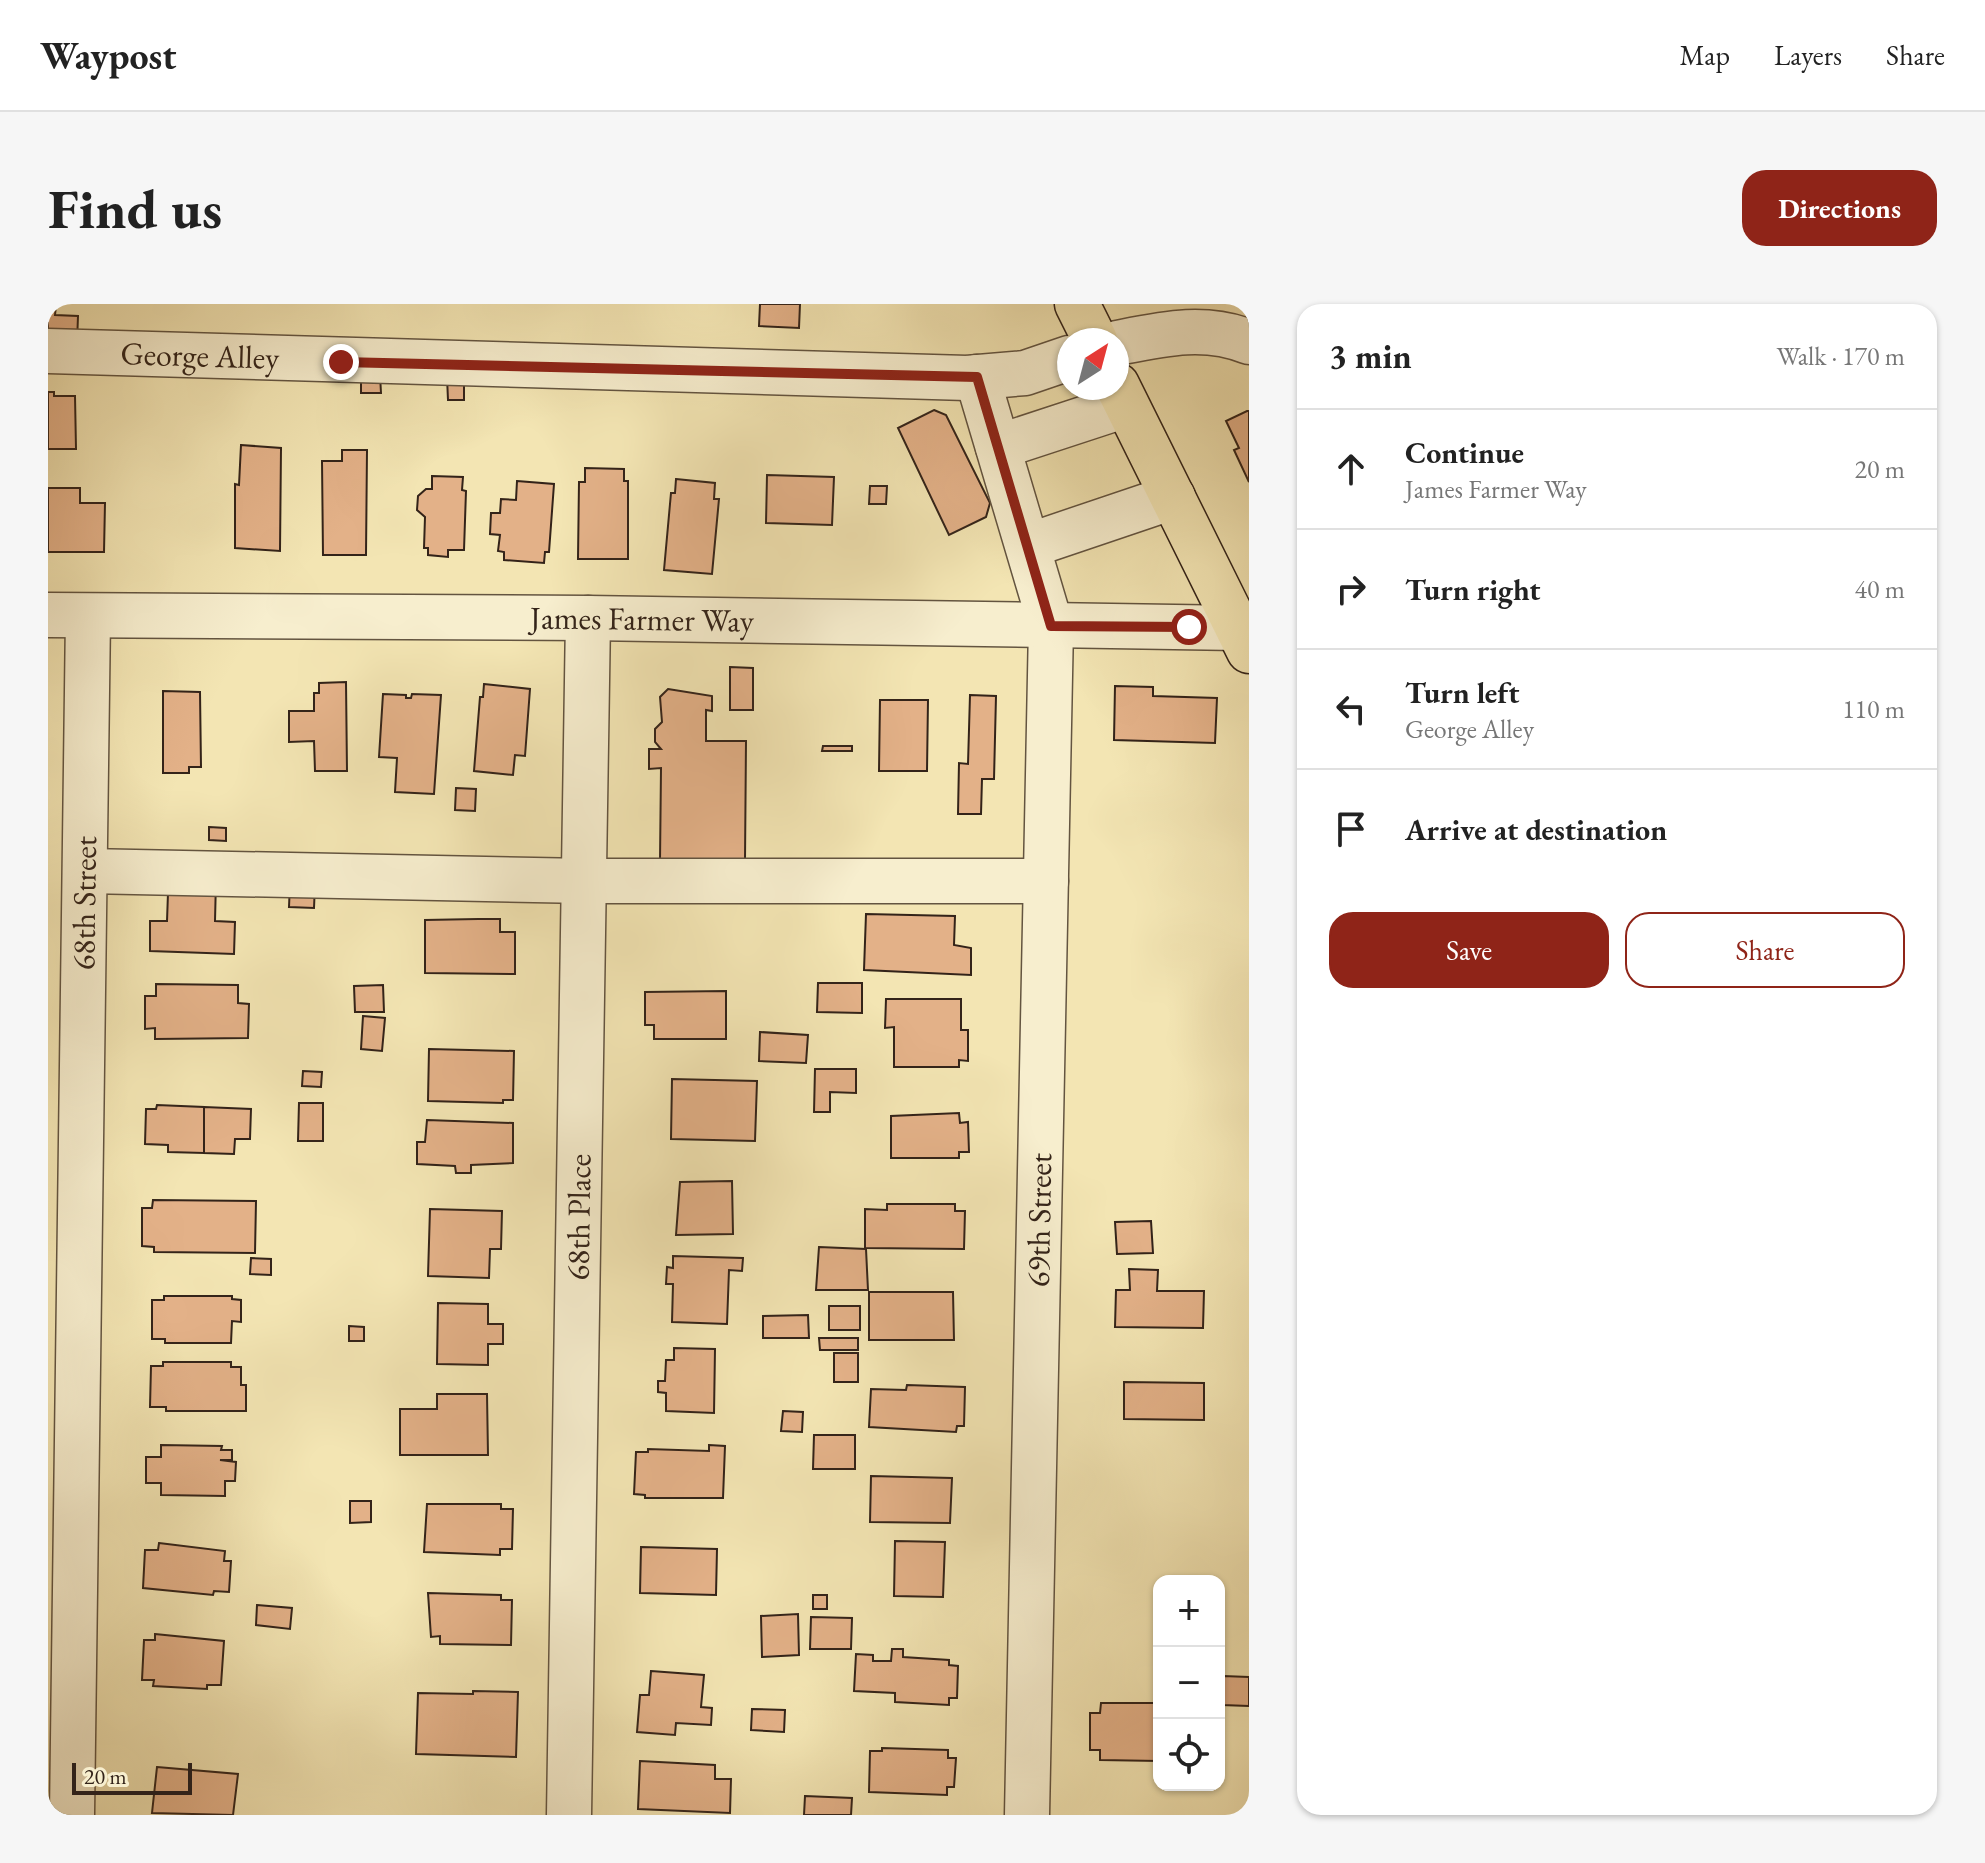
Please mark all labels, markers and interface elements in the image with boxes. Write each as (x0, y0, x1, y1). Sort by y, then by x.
text: Waypost (40, 31, 177, 80)
text: Map (1680, 37, 1730, 73)
text: Layers (1774, 37, 1842, 73)
text: Share (1886, 37, 1945, 73)
button: Directions (1742, 170, 1937, 246)
text: Find us (48, 172, 222, 245)
north arrow (1057, 328, 1129, 400)
street label: George Alley (120, 332, 281, 379)
text: 3 min (1329, 334, 1412, 378)
text: Walk · 170 m (1777, 339, 1905, 373)
route end (323, 344, 359, 380)
text: Continue (1405, 433, 1524, 472)
icon: ahead (1329, 447, 1373, 491)
text: 20 m (1855, 452, 1905, 486)
text: James Farmer Way (1405, 472, 1587, 506)
icon: right (1329, 567, 1373, 611)
text: Turn right (1405, 570, 1541, 609)
text: 40 m (1855, 572, 1905, 606)
street label: James Farmer Way (527, 597, 755, 642)
route start (1171, 609, 1207, 645)
text: Turn left (1405, 673, 1519, 712)
icon: left (1329, 687, 1373, 731)
text: 110 m (1842, 692, 1905, 726)
text: George Alley (1405, 712, 1534, 746)
icon: arrive (1329, 807, 1373, 851)
text: Arrive at destination (1405, 810, 1667, 849)
street label: 68th Street (62, 836, 106, 970)
button: Save (1329, 912, 1609, 988)
button: Share (1625, 912, 1905, 988)
street label: 68th Place (556, 1153, 600, 1281)
street label: 69th Street (1017, 1153, 1061, 1287)
map controls (1153, 1575, 1225, 1791)
button: + (1153, 1575, 1225, 1647)
button: − (1153, 1647, 1225, 1719)
button: locate (1153, 1719, 1225, 1791)
scale bar (72, 1759, 192, 1795)
text: 20 m (84, 1762, 127, 1791)

